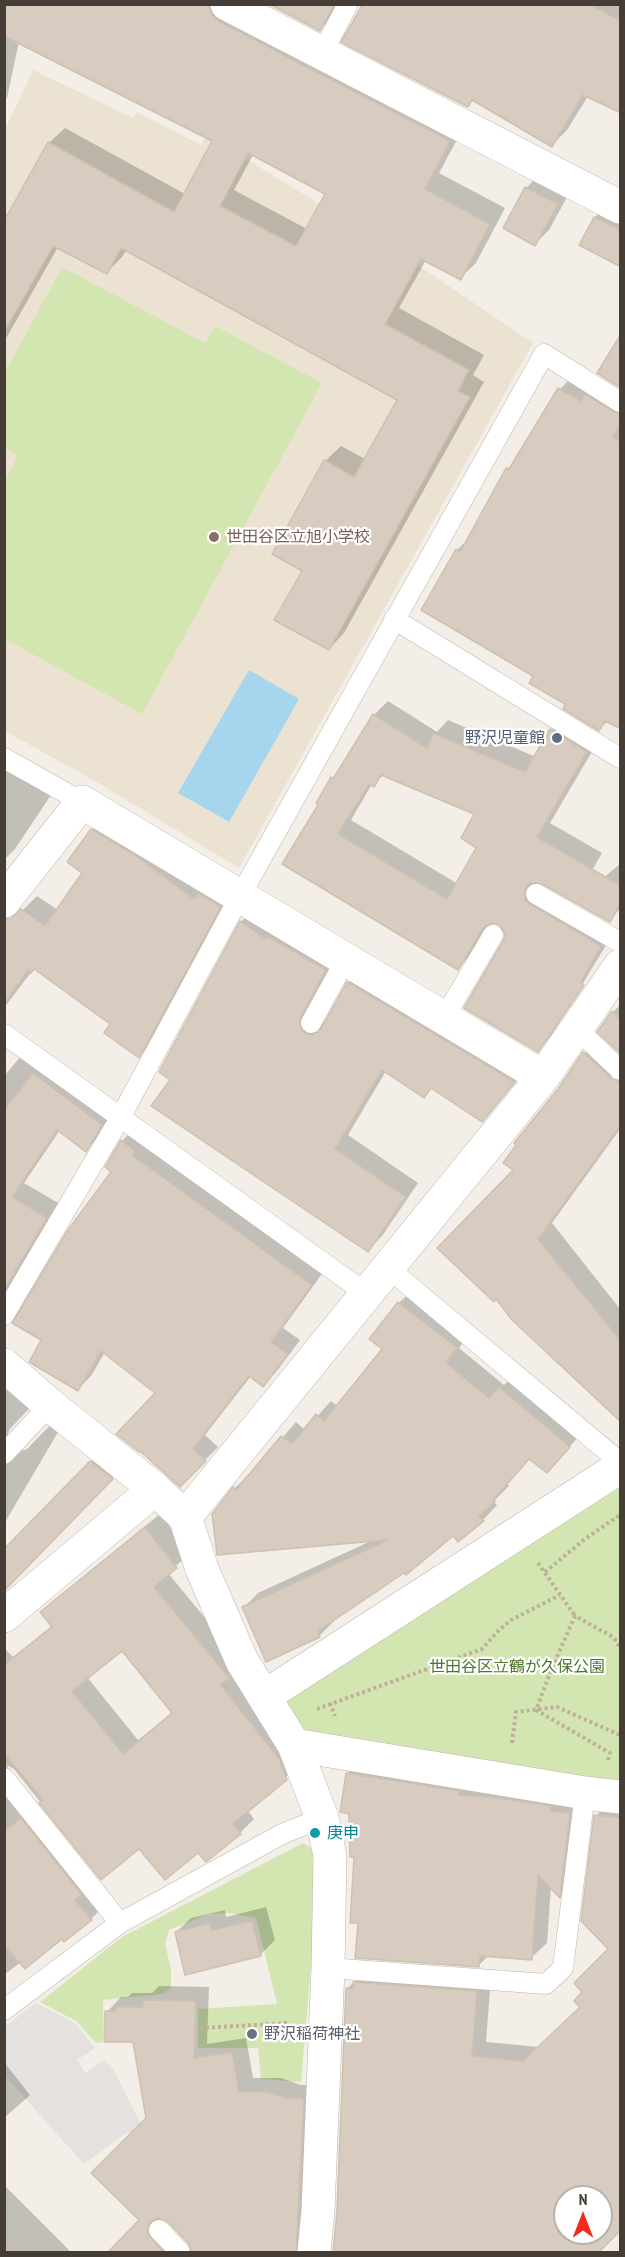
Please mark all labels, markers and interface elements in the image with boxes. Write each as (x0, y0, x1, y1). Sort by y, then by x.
place label: 世田谷区立旭小学校 (226, 527, 370, 547)
marker: 世田谷区立旭小学校 (207, 530, 221, 544)
place label: 野沢児童館 (465, 728, 545, 748)
marker: 野沢児童館 (550, 731, 564, 745)
park label: 世田谷区立鶴が久保公園 (429, 1657, 605, 1677)
place label: 庚申 (327, 1823, 359, 1843)
marker: 庚申 (308, 1826, 322, 1840)
place label: 野沢稲荷神社 (264, 2024, 360, 2044)
marker: 野沢稲荷神社 (245, 2027, 259, 2041)
north arrow (553, 2185, 613, 2245)
text: N (579, 2189, 587, 2209)

